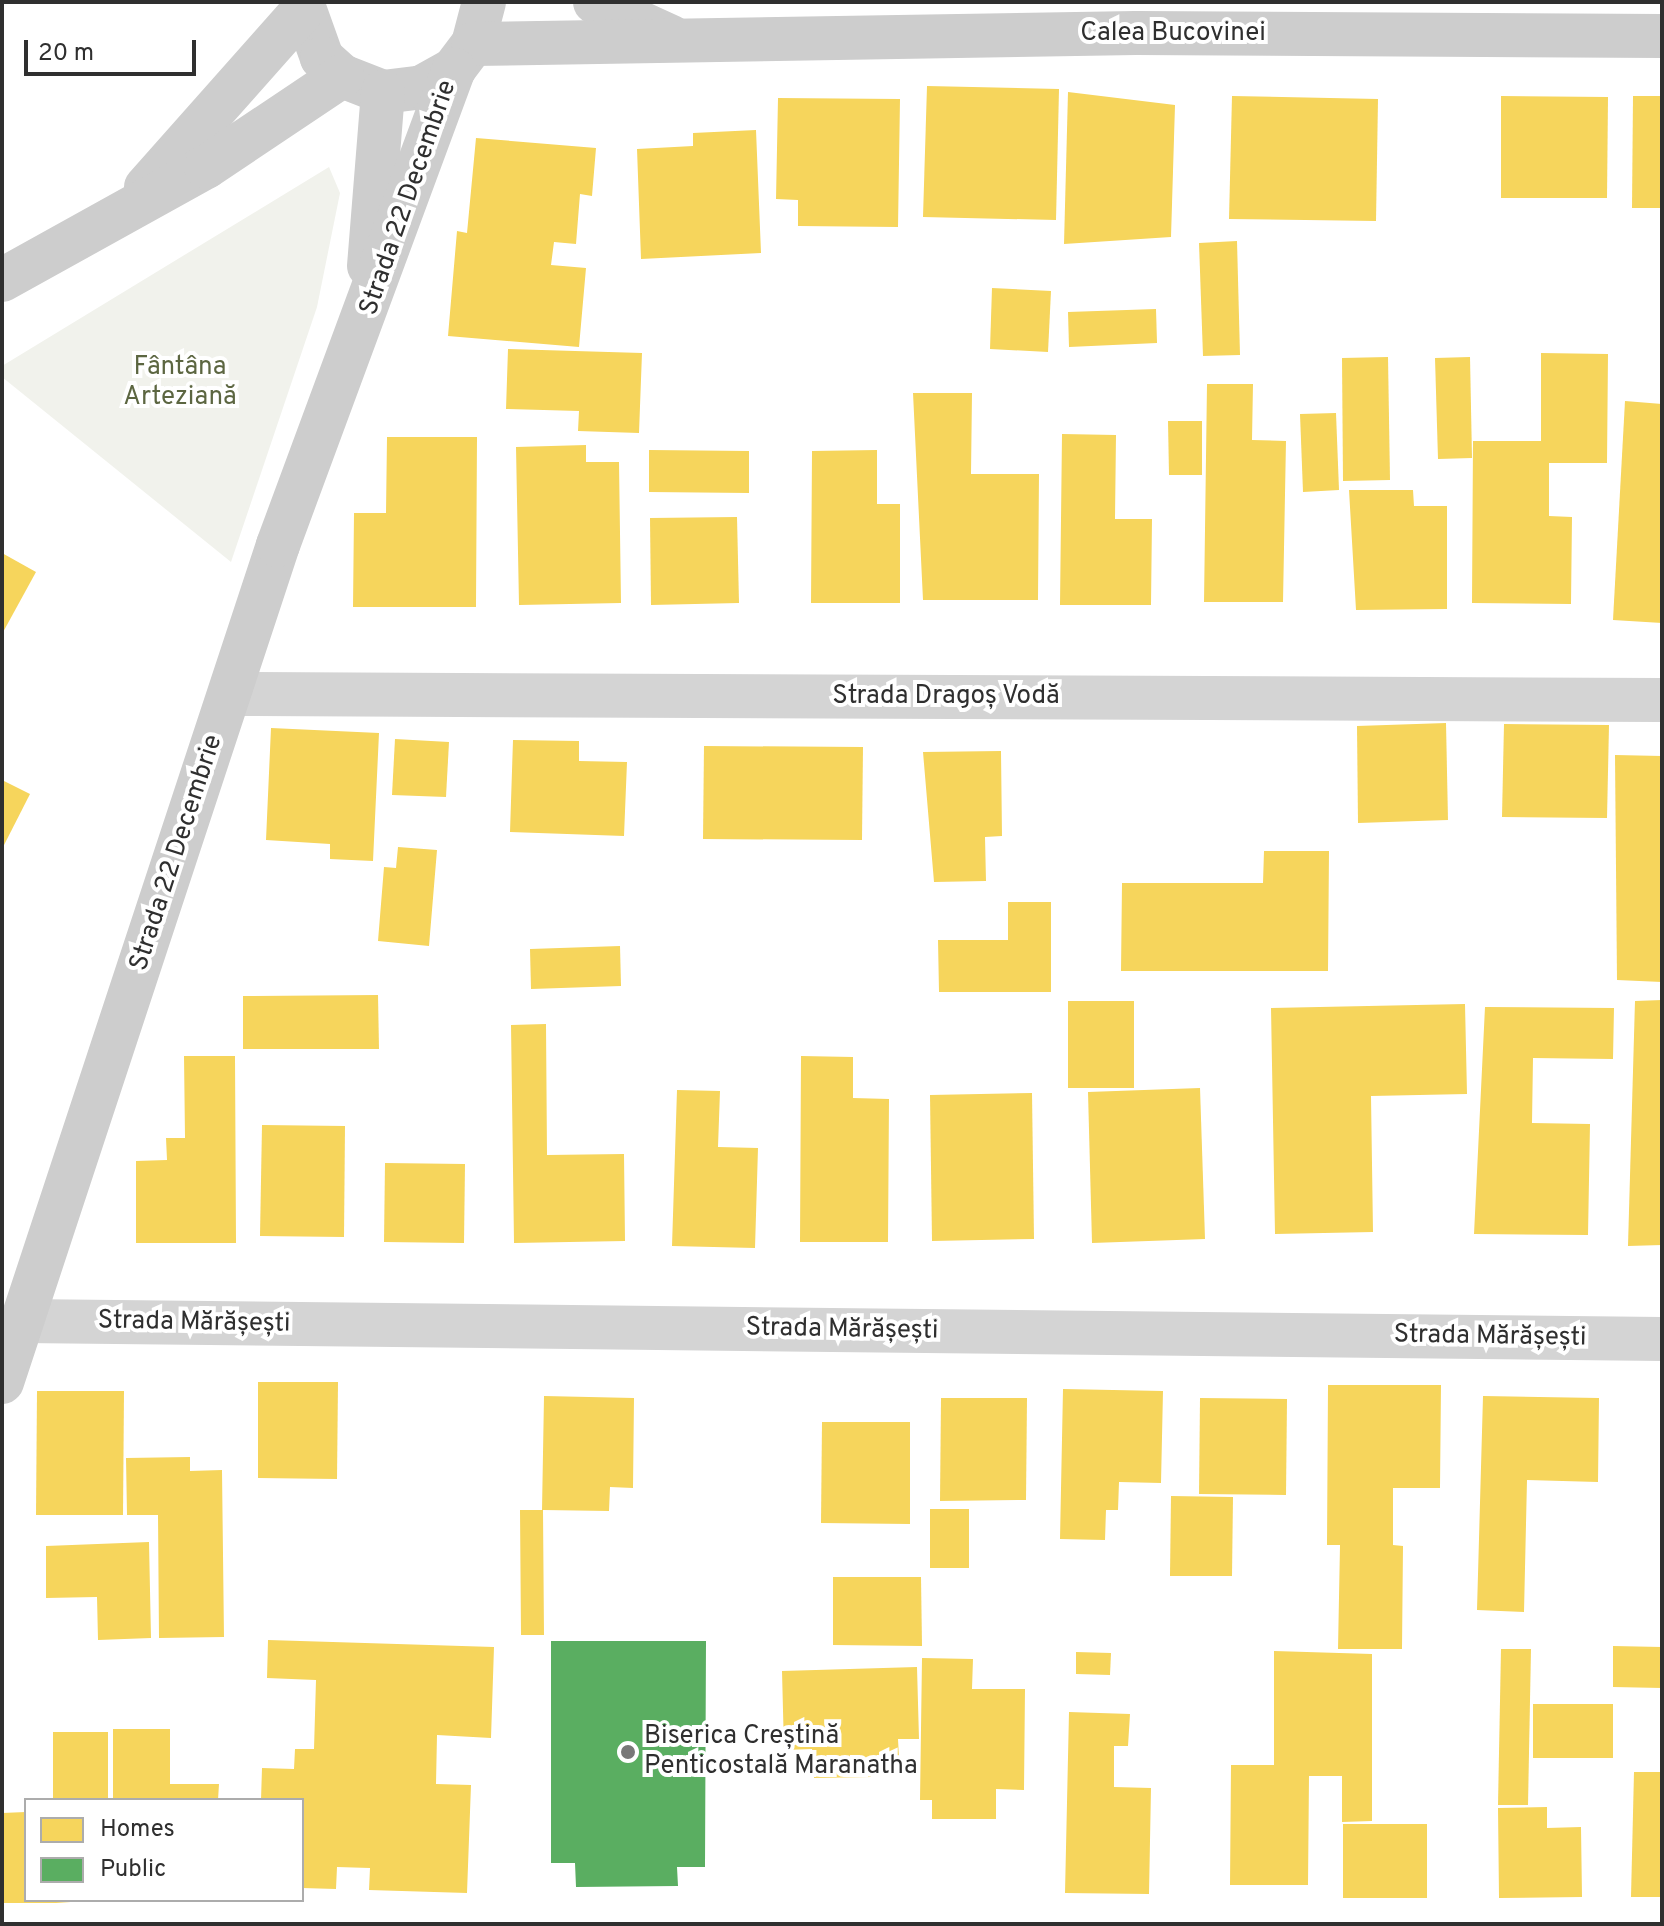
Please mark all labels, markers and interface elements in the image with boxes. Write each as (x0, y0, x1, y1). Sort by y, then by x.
street label: Calea Bucovinei (1080, 18, 1266, 50)
scale bar (28, 24, 200, 74)
text: 20 m (38, 39, 94, 69)
street label: Strada 22 Decembrie (354, 76, 464, 320)
park label: Fântâna Arteziană (123, 352, 237, 414)
street label: Strada Dragoș Vodă (832, 681, 1060, 713)
street label: Strada 22 Decembrie (124, 731, 230, 975)
street label: Strada Mărășești (97, 1306, 291, 1340)
street label: Strada Mărășești (745, 1313, 939, 1347)
street label: Strada Mărășești (1393, 1320, 1587, 1354)
place label: Biserica Creștină Penticostală Maranatha (644, 1721, 918, 1782)
marker: Biserica Creștină Penticostală Maranatha (619, 1743, 637, 1761)
legend (24, 1798, 304, 1902)
text: Homes (100, 1815, 175, 1845)
text: Public (100, 1855, 166, 1885)

